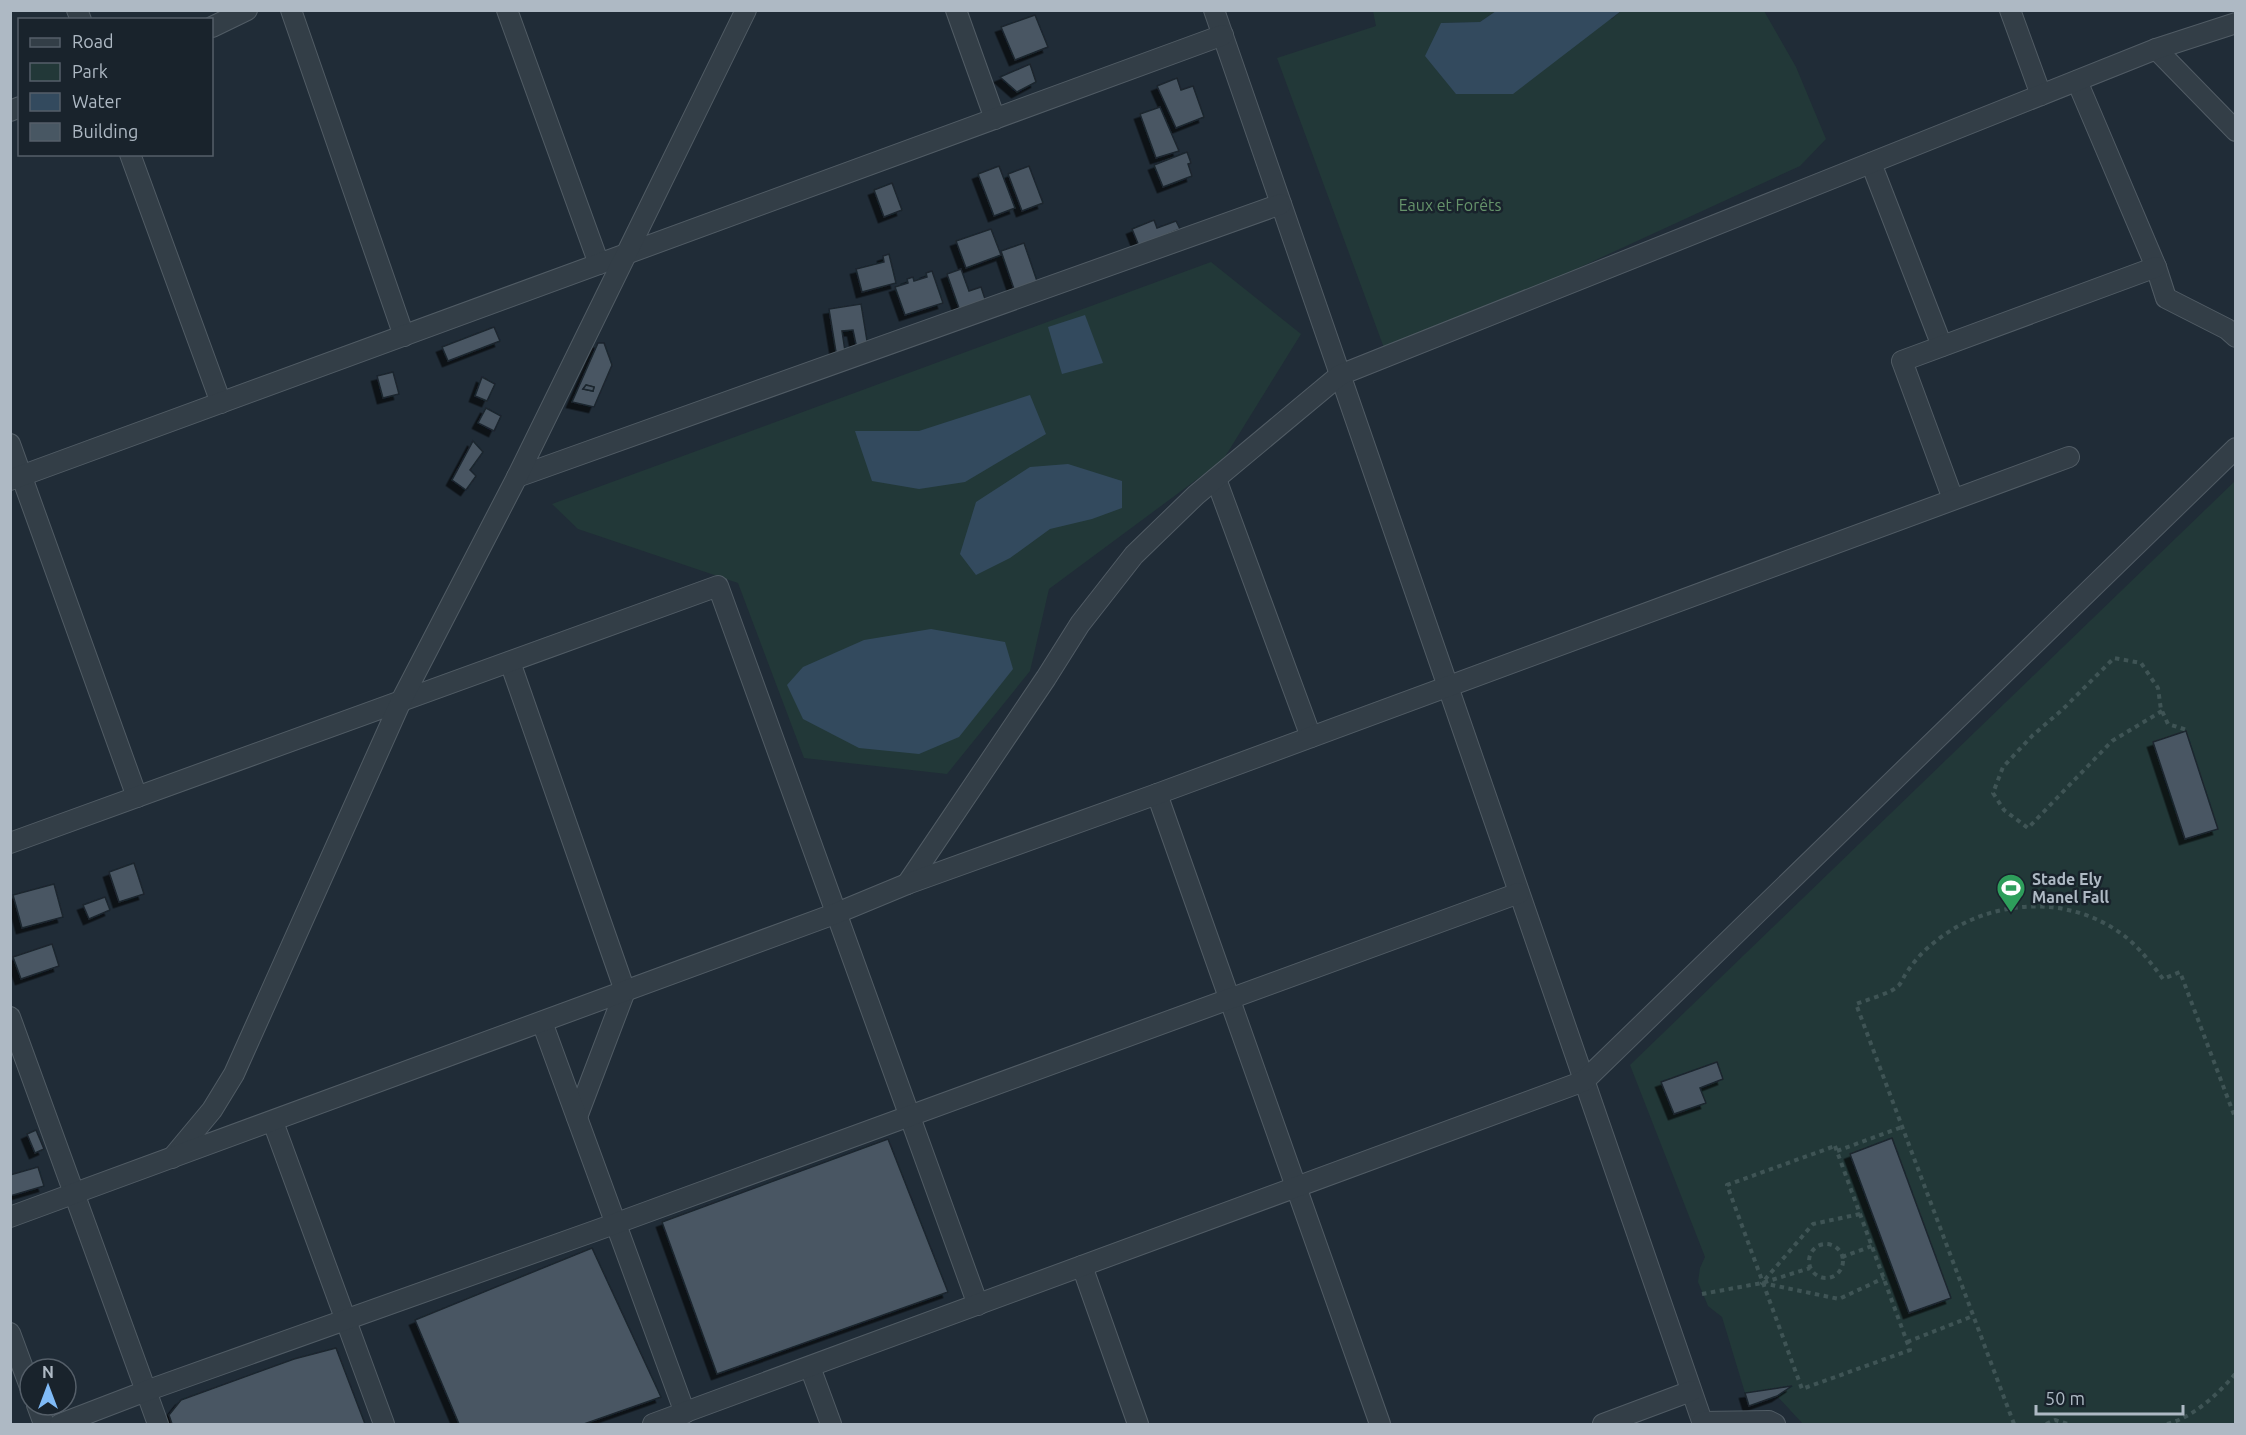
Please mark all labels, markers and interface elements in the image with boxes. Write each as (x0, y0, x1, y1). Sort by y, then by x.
legend (18, 18, 213, 156)
text: Road (72, 31, 114, 51)
text: Park (72, 61, 108, 81)
text: Water (72, 91, 122, 111)
text: Building (72, 121, 138, 141)
park label: Eaux et Forêts (1399, 196, 1501, 214)
place label: Stade Ely Manel Fall (2032, 870, 2109, 906)
sports icon: Stade Ely Manel Fall (1995, 872, 2027, 914)
north arrow (18, 1357, 78, 1417)
text: N (42, 1363, 54, 1381)
scale bar (2036, 1378, 2183, 1416)
text: 50 m (2045, 1388, 2085, 1408)

